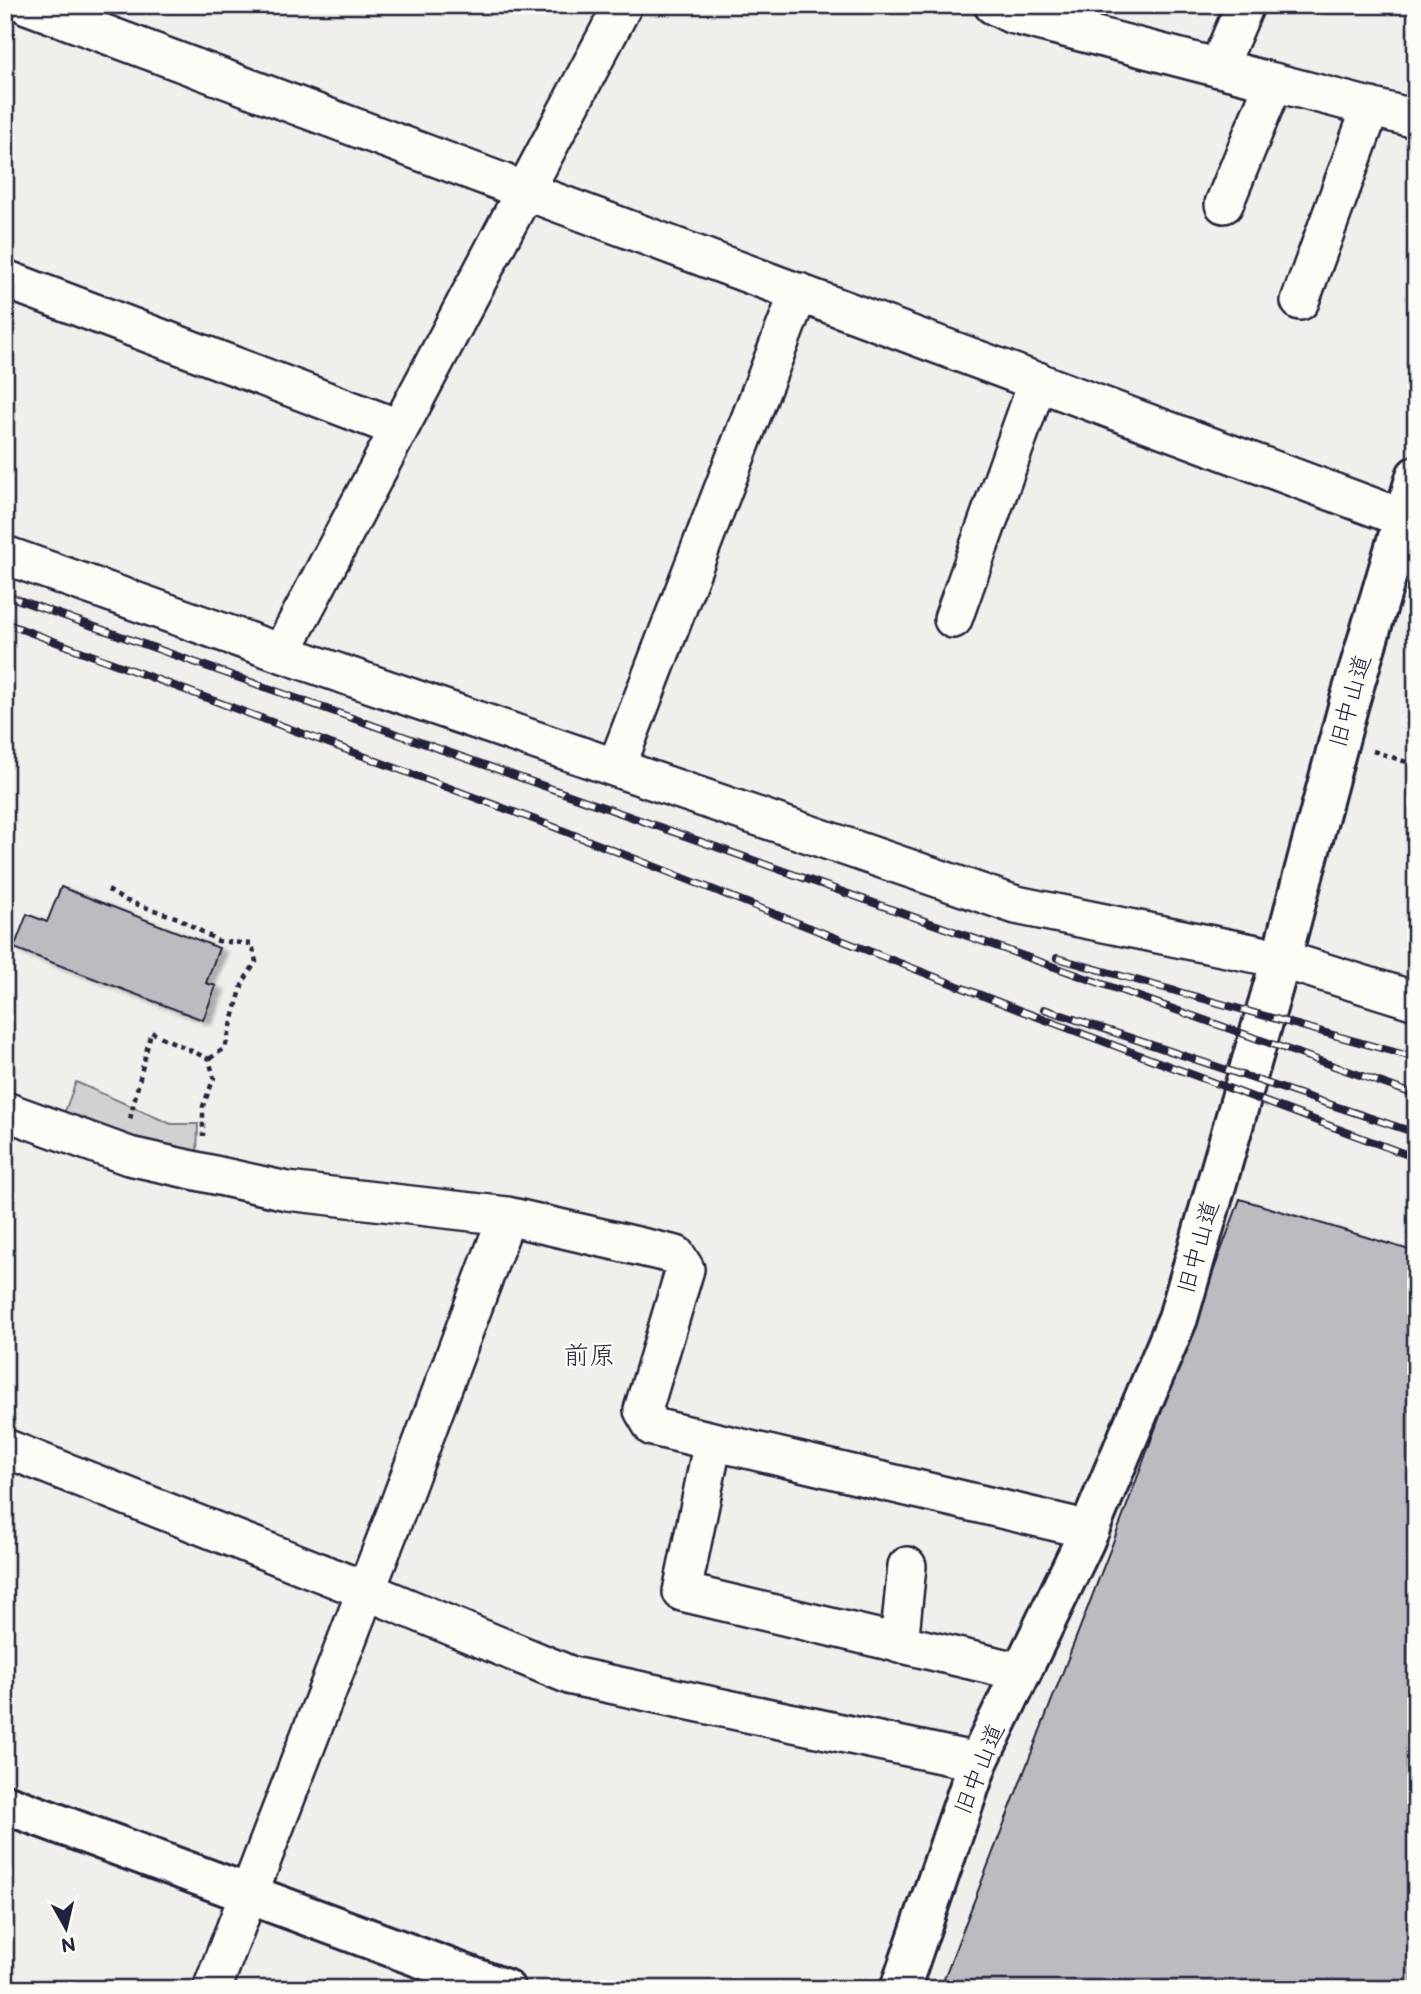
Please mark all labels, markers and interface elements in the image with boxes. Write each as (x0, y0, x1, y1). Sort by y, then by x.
street label: 旧中山道 (1323, 651, 1378, 751)
street label: 旧中山道 (1171, 1197, 1226, 1297)
district label: 前原 (563, 1341, 615, 1372)
street label: 旧中山道 (948, 1719, 1011, 1819)
north arrow (32, 1892, 102, 1962)
text: N (59, 1931, 77, 1956)

